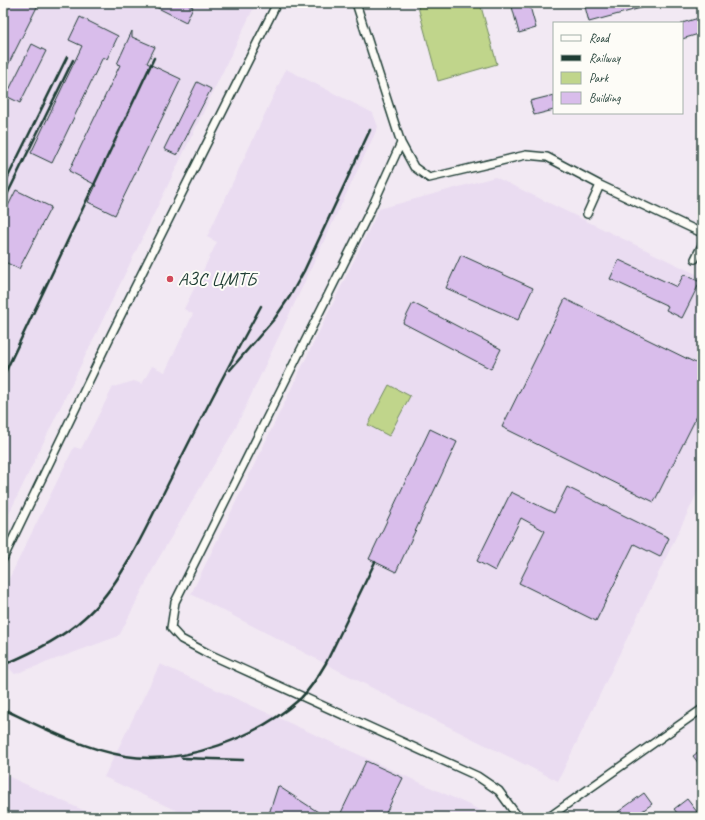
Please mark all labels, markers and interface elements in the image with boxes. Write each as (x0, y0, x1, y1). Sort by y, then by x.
legend (553, 22, 683, 114)
text: Road (589, 30, 611, 46)
text: Railway (589, 50, 621, 66)
text: Park (589, 70, 610, 86)
text: Building (589, 90, 621, 106)
place label: АЗС ЦМТБ (178, 267, 259, 291)
marker: АЗС ЦМТБ (165, 274, 175, 284)

